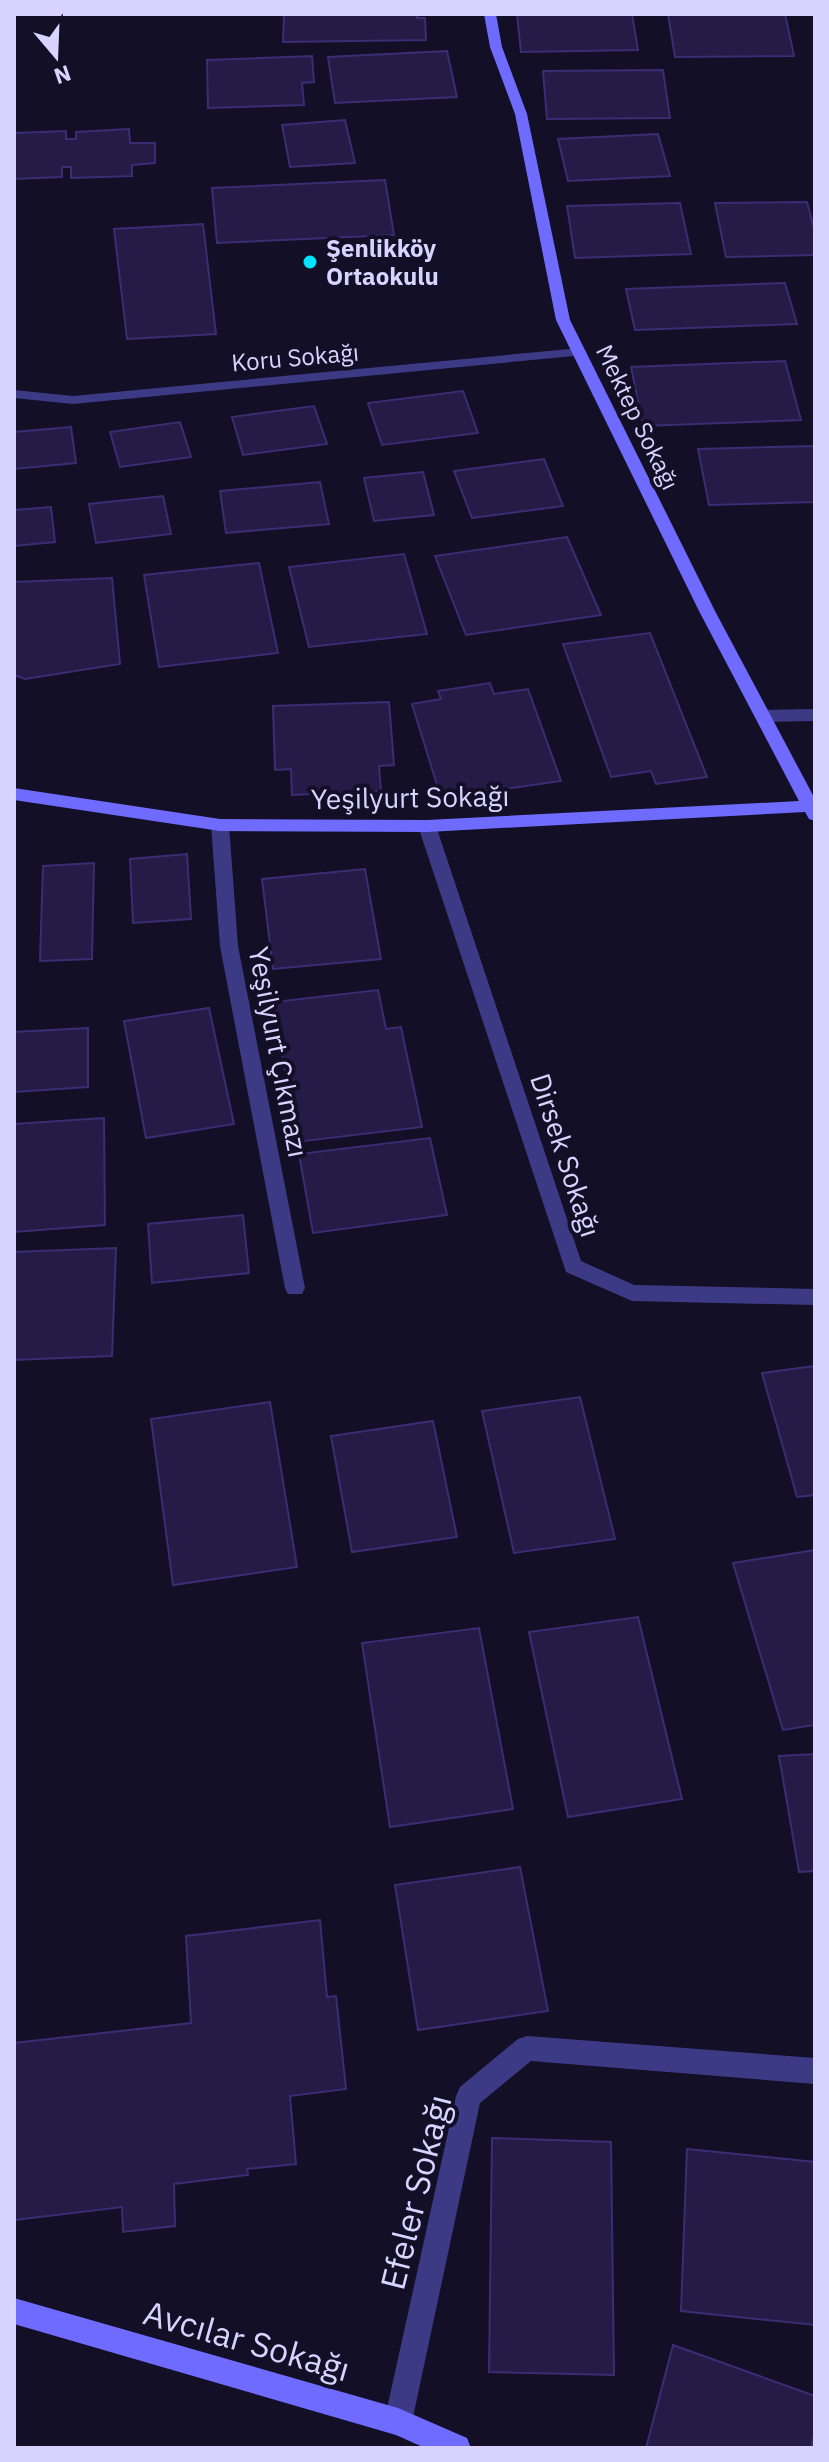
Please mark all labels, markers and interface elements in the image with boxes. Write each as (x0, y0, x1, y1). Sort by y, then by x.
north arrow (16, 16, 96, 96)
text: N (50, 59, 75, 92)
place label: Şenlikköy Ortaokulu (326, 232, 439, 292)
marker: Şenlikköy Ortaokulu (301, 253, 319, 271)
street label: Koru Sokağı (230, 335, 360, 379)
street label: Mektep Sokağı (589, 339, 687, 495)
street label: Yeşilyurt Sokağı (310, 777, 510, 817)
street label: Yeşilyurt Çıkmazı (240, 944, 318, 1160)
street label: Dirsek Sokağı (522, 1069, 610, 1241)
street label: Efeler Sokağı (370, 2090, 460, 2294)
street label: Avcılar Sokağı (139, 2290, 355, 2390)

